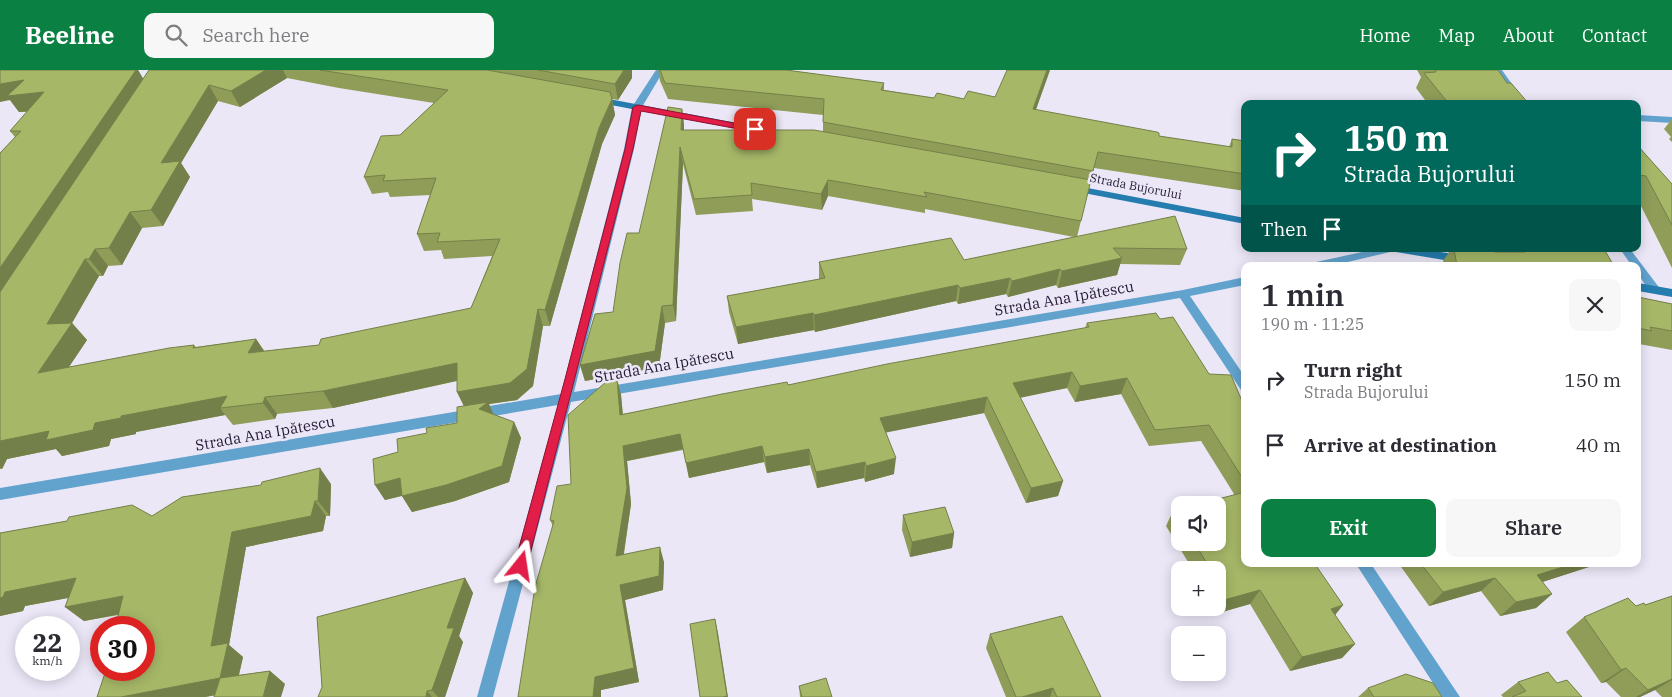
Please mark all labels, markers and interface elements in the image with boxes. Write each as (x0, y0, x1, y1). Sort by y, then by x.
search box (144, 13, 494, 58)
text: Beeline (25, 19, 114, 51)
icon: search (162, 21, 190, 49)
text: Search here (202, 23, 309, 47)
text: Home (1359, 24, 1411, 47)
text: Map (1439, 24, 1475, 47)
text: About (1503, 24, 1554, 47)
text: Contact (1582, 24, 1647, 47)
pin (734, 108, 776, 150)
icon: arrive (741, 115, 769, 143)
text: 150 m (1344, 115, 1449, 161)
icon: right (1261, 120, 1326, 185)
text: Strada Bujorului (1344, 159, 1515, 188)
street label: Strada Bujorului (1089, 170, 1183, 202)
icon: arrive (1318, 215, 1346, 243)
text: Then (1261, 217, 1308, 241)
text: 1 min (1261, 275, 1344, 314)
street label: Strada Ana Ipătescu (993, 276, 1135, 320)
button: close (1569, 279, 1621, 331)
text: 190 m · 11:25 (1261, 314, 1364, 334)
street label: Strada Ana Ipătescu (593, 343, 735, 387)
text: Turn right (1304, 358, 1402, 382)
icon: right (1261, 366, 1289, 394)
text: 150 m (1564, 368, 1621, 392)
text: Strada Bujorului (1304, 382, 1428, 402)
street label: Strada Ana Ipătescu (194, 411, 336, 455)
icon: arrive (1261, 431, 1289, 459)
text: Arrive at destination (1304, 433, 1497, 457)
text: 40 m (1576, 433, 1621, 457)
map controls (1171, 496, 1226, 681)
button: sound (1171, 496, 1226, 551)
button: Exit (1261, 499, 1436, 557)
button: Share (1446, 499, 1621, 557)
position arrow (494, 539, 546, 591)
button: + (1171, 561, 1226, 616)
speed limit sign: 30 (90, 616, 155, 681)
text: 22 (32, 626, 63, 659)
button: − (1171, 626, 1226, 681)
text: km/h (32, 653, 63, 668)

